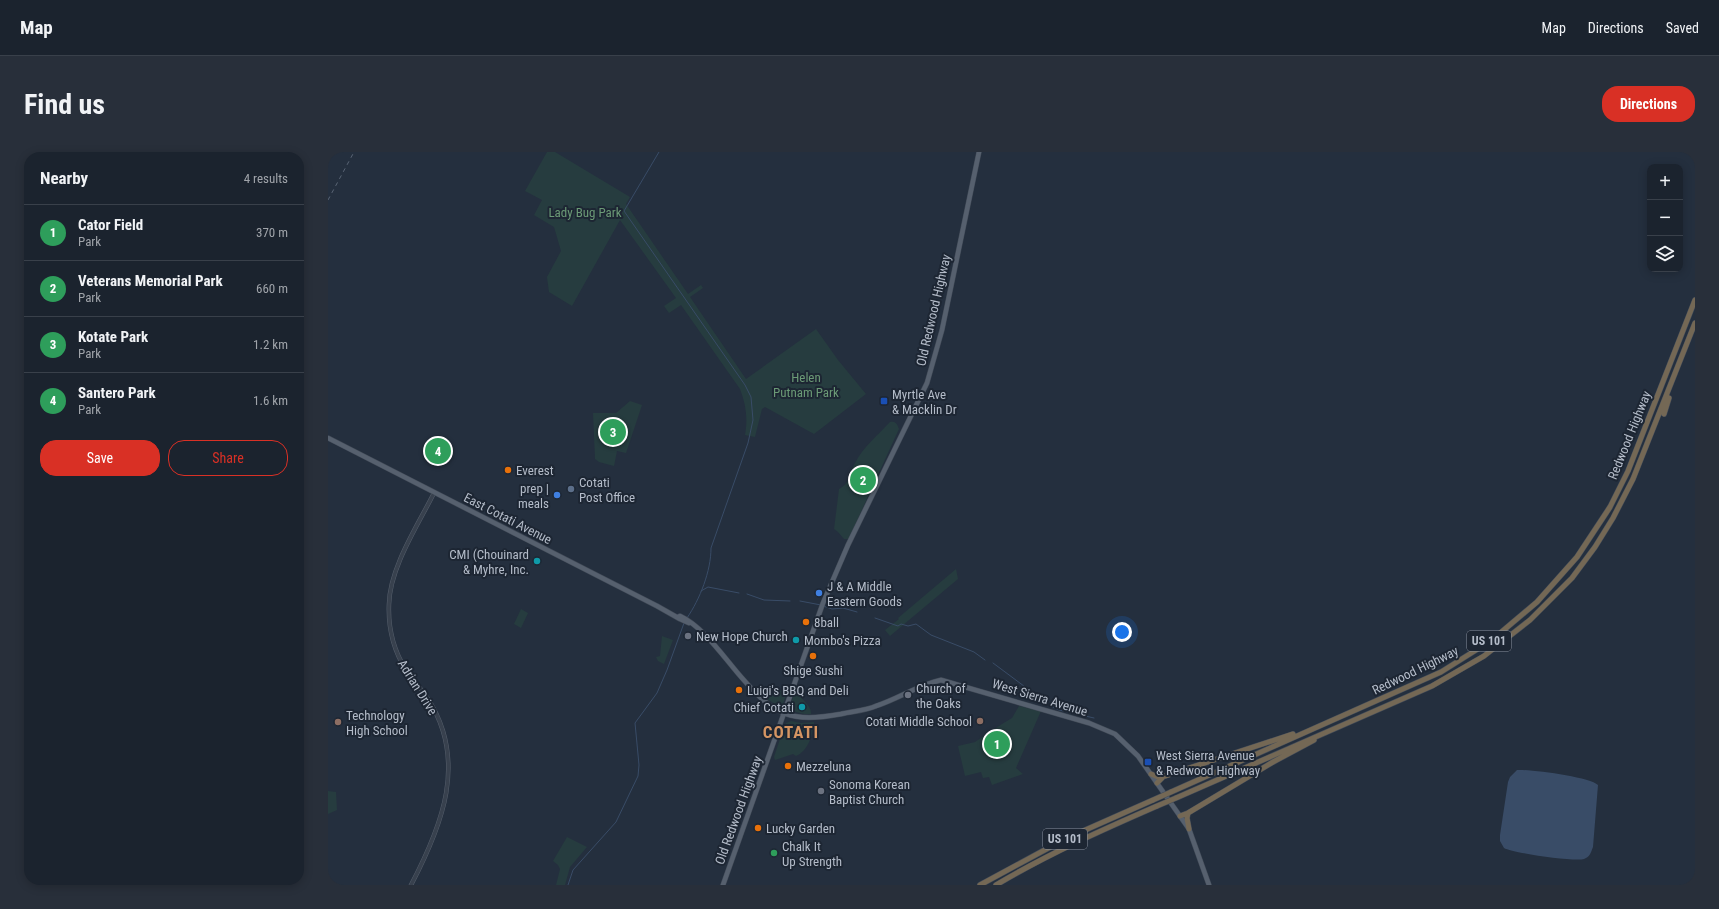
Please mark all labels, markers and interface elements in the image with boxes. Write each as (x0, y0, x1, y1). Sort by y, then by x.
text: Map (20, 16, 53, 39)
text: Map (1542, 20, 1566, 36)
text: Directions (1588, 20, 1644, 36)
text: Saved (1666, 20, 1699, 36)
button: Directions (1602, 86, 1695, 122)
text: Find us (24, 88, 105, 121)
map controls (1647, 164, 1683, 272)
button: + (1647, 164, 1683, 200)
text: Nearby (40, 168, 88, 188)
text: 4 results (244, 171, 288, 186)
button: − (1647, 200, 1683, 236)
park label: Lady Bug Park (548, 205, 622, 220)
text: Cator Field (78, 216, 143, 234)
text: 1 (50, 225, 56, 240)
text: 370 m (256, 225, 288, 240)
text: Park (78, 234, 101, 249)
button: layers (1647, 236, 1683, 272)
street label: Old Redwood Highway (913, 252, 954, 368)
text: Veterans Memorial Park (78, 272, 223, 290)
text: 2 (50, 281, 56, 296)
text: 660 m (256, 281, 288, 296)
text: Park (78, 290, 101, 305)
text: Kotate Park (78, 328, 148, 346)
text: 3 (50, 337, 56, 352)
text: 1.2 km (253, 337, 288, 352)
text: Park (78, 346, 101, 361)
park label: Helen Putnam Park (773, 370, 839, 400)
text: Santero Park (78, 384, 156, 402)
place label: Myrtle Ave & Macklin Dr (892, 387, 957, 417)
street label: Redwood Highway (1605, 388, 1654, 482)
text: 4 (50, 393, 56, 408)
text: 1.6 km (253, 393, 288, 408)
marker: Myrtle Ave & Macklin Dr (879, 396, 889, 406)
text: Park (78, 402, 101, 417)
pin: 3 (600, 417, 626, 447)
pin: 4 (425, 436, 451, 466)
button: Save (40, 440, 160, 476)
button: Share (168, 440, 288, 476)
place label: Everest (516, 463, 554, 478)
marker: Everest (503, 465, 513, 475)
pin: 2 (850, 465, 876, 495)
place label: Cotati Post Office (579, 475, 635, 505)
place label: prep | meals (518, 481, 549, 511)
marker: Cotati Post Office (566, 484, 576, 494)
street label: East Cotati Avenue (461, 490, 554, 547)
marker: prep | meals (552, 490, 562, 500)
place label: CMI (Chouinard & Myhre, Inc. (449, 547, 529, 577)
marker: CMI (Chouinard & Myhre, Inc. (532, 556, 542, 566)
place label: J & A Middle Eastern Goods (827, 579, 902, 609)
marker: J & A Middle Eastern Goods (814, 588, 824, 598)
place label: 8ball (814, 615, 839, 630)
marker: 8ball (801, 617, 811, 627)
your location (1112, 622, 1132, 642)
place label: New Hope Church (696, 629, 788, 644)
marker: New Hope Church (683, 631, 693, 641)
road number: US 101 (1467, 631, 1511, 651)
place label: Mombo's Pizza (804, 633, 881, 648)
marker: Mombo's Pizza (791, 635, 801, 645)
street label: Redwood Highway (1370, 643, 1461, 698)
marker: Shige Sushi (808, 651, 818, 661)
street label: Adrian Drive (395, 657, 440, 718)
place label: Shige Sushi (783, 663, 843, 678)
street label: West Sierra Avenue (990, 676, 1089, 719)
place label: Church of the Oaks (916, 681, 966, 711)
place label: Luigi's BBQ and Deli (747, 683, 849, 698)
marker: Luigi's BBQ and Deli (734, 685, 744, 695)
marker: Church of the Oaks (903, 690, 913, 700)
place label: Chief Cotati (733, 700, 794, 715)
marker: Chief Cotati (797, 702, 807, 712)
place label: Technology High School (346, 708, 408, 738)
place label: Cotati Middle School (865, 714, 972, 729)
marker: Cotati Middle School (975, 716, 985, 726)
marker: Technology High School (333, 717, 343, 727)
district label: COTATI (763, 722, 819, 742)
pin: 1 (984, 729, 1010, 759)
place label: West Sierra Avenue & Redwood Highway (1156, 748, 1261, 778)
street label: Old Redwood Highway (712, 753, 765, 866)
marker: West Sierra Avenue & Redwood Highway (1143, 757, 1153, 767)
place label: Mezzeluna (796, 759, 851, 774)
marker: Mezzeluna (783, 761, 793, 771)
place label: Sonoma Korean Baptist Church (829, 777, 910, 807)
marker: Sonoma Korean Baptist Church (816, 786, 826, 796)
place label: Lucky Garden (766, 821, 835, 836)
marker: Lucky Garden (753, 823, 763, 833)
road number: US 101 (1043, 829, 1087, 849)
place label: Chalk It Up Strength (782, 839, 842, 869)
marker: Chalk It Up Strength (769, 848, 779, 858)

